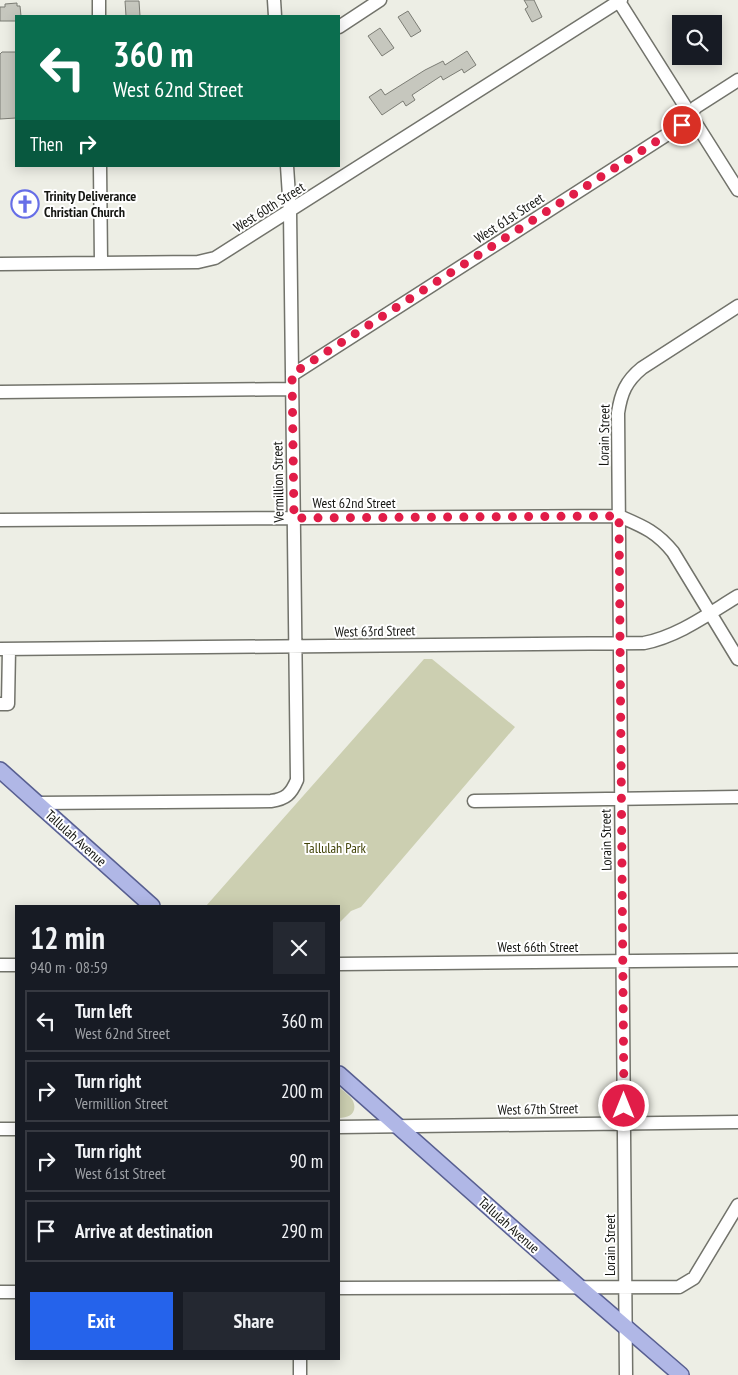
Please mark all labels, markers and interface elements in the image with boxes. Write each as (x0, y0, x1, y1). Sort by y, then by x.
map controls (672, 15, 722, 65)
button: search (672, 15, 722, 65)
text: 360 m (113, 31, 194, 77)
icon: left (30, 35, 95, 100)
text: West 62nd Street (113, 75, 243, 103)
pin (661, 104, 703, 146)
icon: arrive (668, 111, 696, 139)
icon: right (73, 130, 101, 158)
text: Then (30, 132, 63, 156)
street label: West 60th Street (230, 178, 308, 236)
place label: Trinity Deliverance Christian Church (44, 187, 136, 221)
church icon: Trinity Deliverance Christian Church (10, 189, 40, 219)
street label: West 61st Street (471, 189, 547, 247)
street label: Lorain Street (594, 404, 614, 466)
street label: Vermillion Street (268, 441, 288, 524)
street label: West 62nd Street (313, 494, 396, 512)
street label: West 63rd Street (335, 621, 416, 641)
street label: Tallulah Avenue (42, 806, 111, 870)
street label: Lorain Street (596, 809, 616, 871)
park label: Tallulah Park (304, 839, 367, 857)
text: 12 min (30, 918, 105, 957)
button: close (273, 922, 325, 974)
street label: West 66th Street (498, 938, 579, 956)
text: 940 m · 08:59 (30, 957, 108, 977)
text: Turn left (75, 999, 132, 1023)
icon: left (32, 1007, 60, 1035)
text: 360 m (281, 1009, 323, 1033)
text: West 62nd Street (75, 1023, 170, 1043)
text: Turn right (75, 1069, 141, 1093)
icon: right (32, 1077, 60, 1105)
text: 200 m (281, 1079, 323, 1103)
position arrow (597, 1079, 649, 1131)
text: Vermillion Street (75, 1093, 168, 1113)
street label: West 67th Street (498, 1099, 579, 1119)
text: Turn right (75, 1139, 141, 1163)
icon: right (32, 1147, 60, 1175)
text: 90 m (290, 1149, 323, 1173)
text: West 61st Street (75, 1163, 166, 1183)
street label: Tallulah Avenue (475, 1193, 544, 1257)
street label: Lorain Street (601, 1214, 619, 1276)
icon: arrive (32, 1217, 60, 1245)
text: Arrive at destination (75, 1219, 213, 1243)
text: 290 m (281, 1219, 323, 1243)
button: Exit (30, 1292, 173, 1350)
button: Share (183, 1292, 325, 1350)

